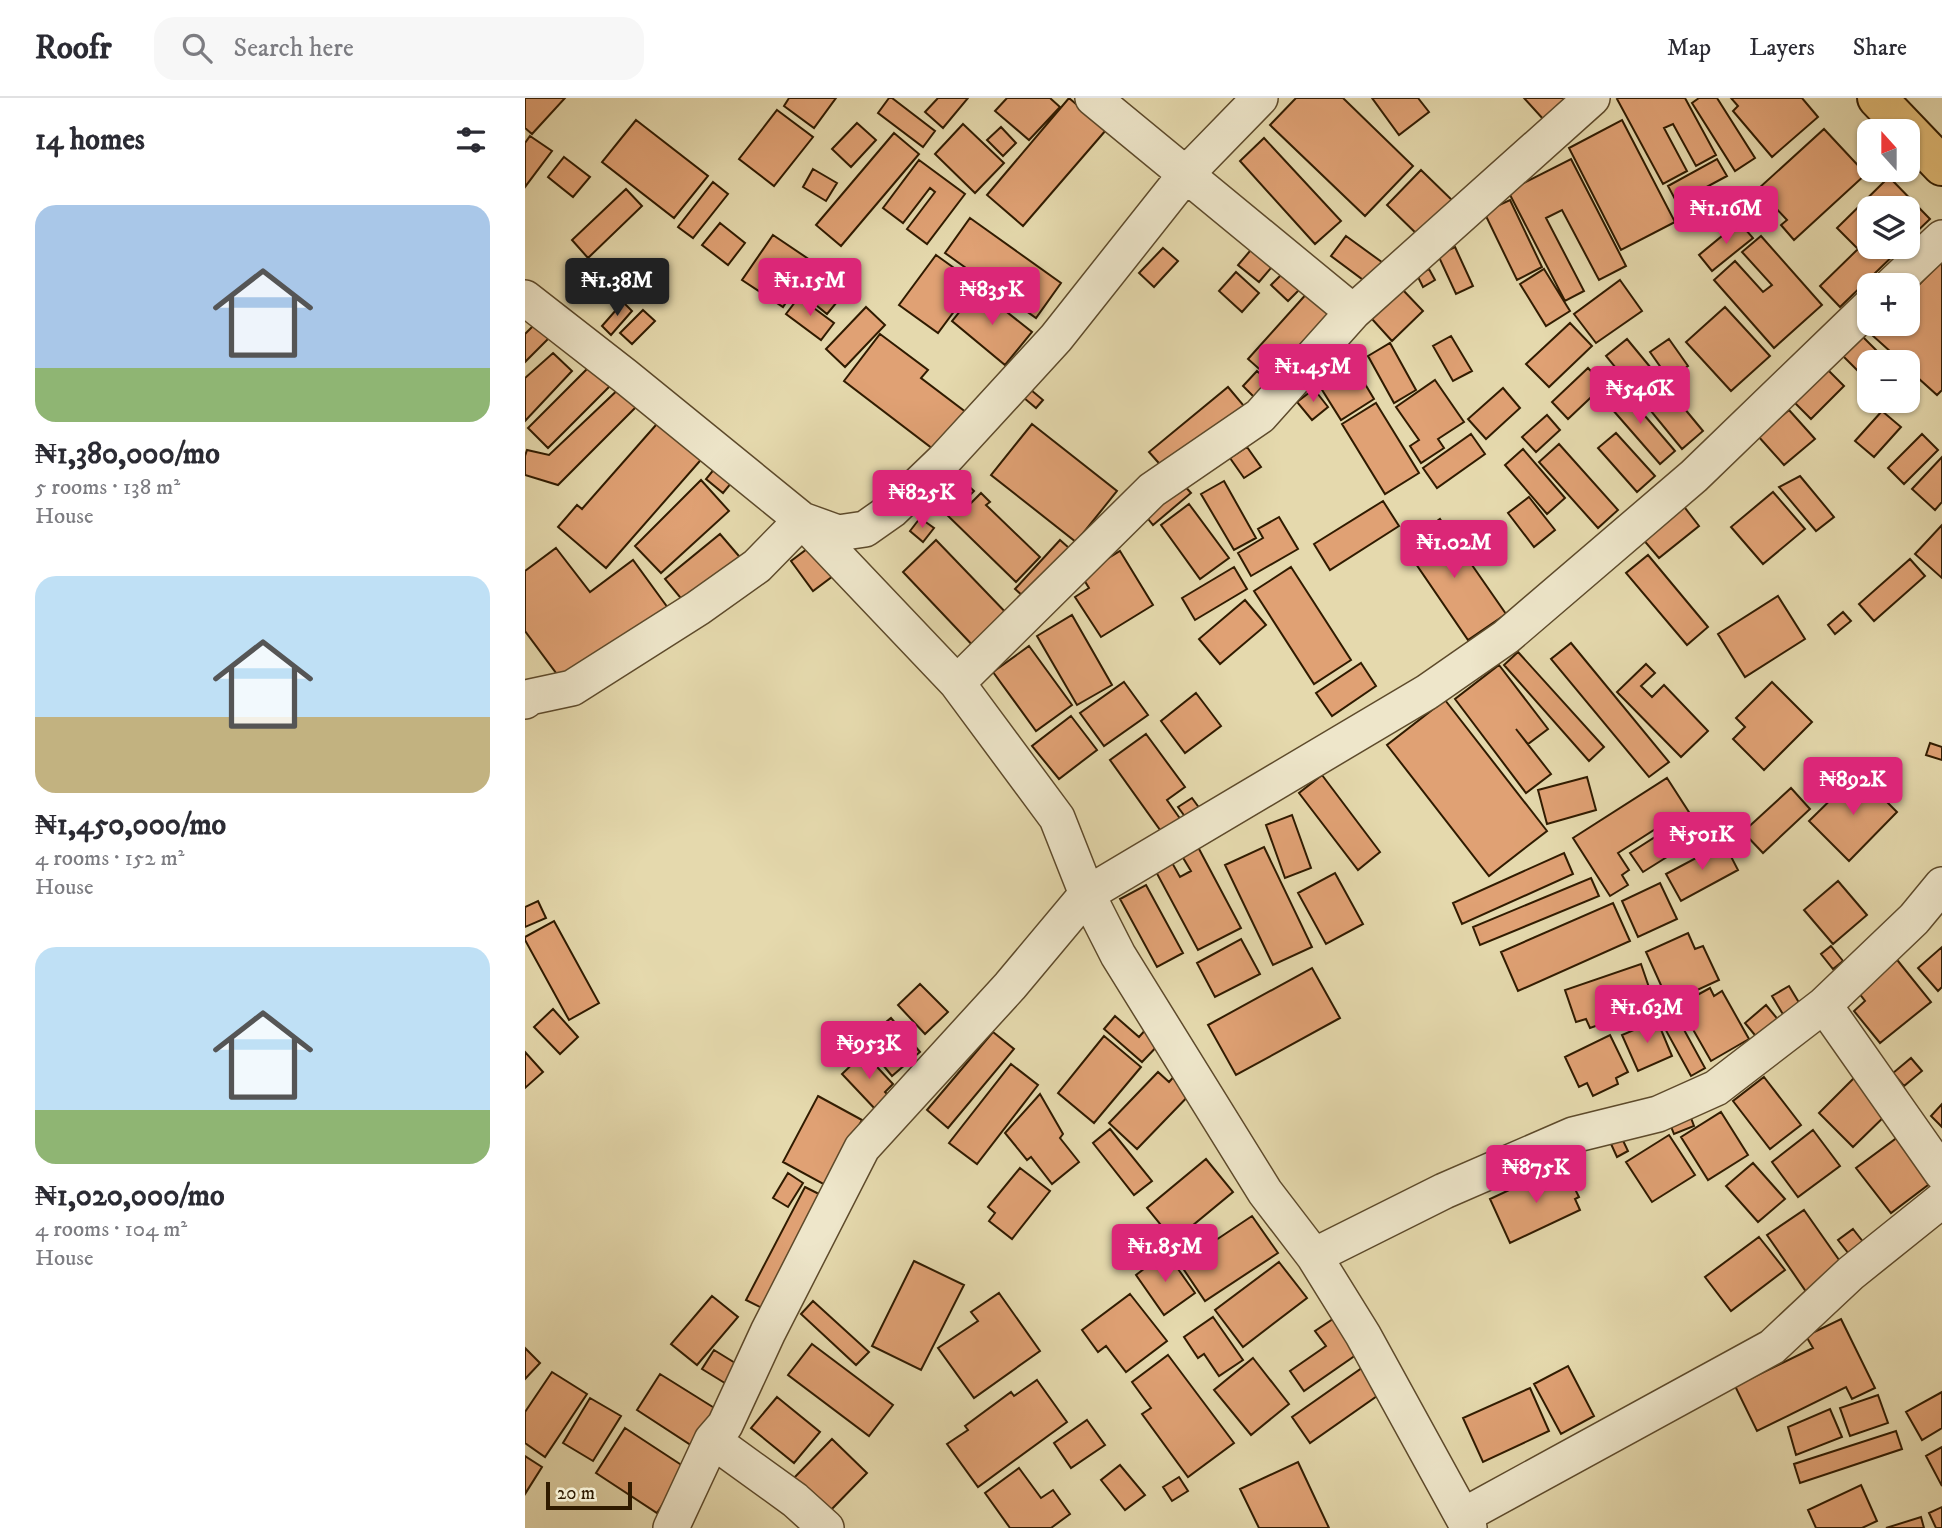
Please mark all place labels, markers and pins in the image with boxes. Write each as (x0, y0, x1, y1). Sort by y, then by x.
pin: ₦1.16M (1669, 186, 1783, 246)
pin: ₦1.38M (560, 258, 674, 318)
pin: ₦1.15M (753, 258, 867, 318)
pin: ₦835K (943, 268, 1041, 327)
pin: ₦1.45M (1256, 344, 1370, 404)
pin: ₦546K (1591, 366, 1689, 426)
pin: ₦825K (873, 470, 971, 530)
pin: ₦1.02M (1397, 520, 1511, 580)
pin: ₦892K (1804, 758, 1902, 817)
pin: ₦501K (1653, 812, 1751, 872)
pin: ₦1.63M (1590, 986, 1704, 1045)
pin: ₦953K (820, 1021, 918, 1081)
pin: ₦875K (1487, 1146, 1585, 1205)
pin: ₦1.85M (1108, 1224, 1222, 1284)

